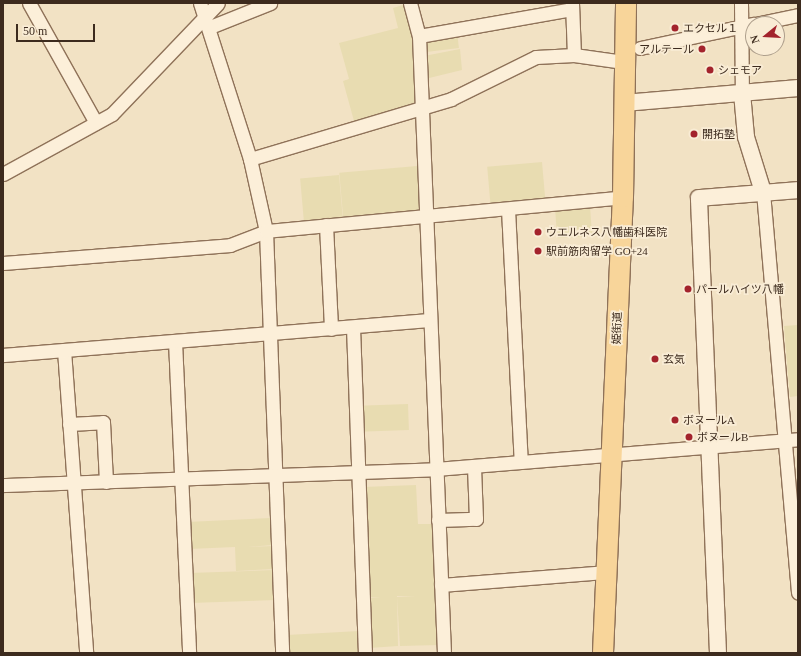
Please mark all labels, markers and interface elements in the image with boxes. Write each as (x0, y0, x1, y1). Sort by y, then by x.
scale bar (18, 16, 97, 42)
north arrow (745, 16, 785, 56)
place label: エクセル１ (683, 21, 738, 35)
marker: エクセル１ (670, 23, 680, 33)
text: 50 m (23, 24, 47, 38)
text: N (748, 34, 761, 45)
place label: アルテール (639, 42, 694, 56)
marker: アルテール (697, 44, 707, 54)
place label: シェモア (718, 63, 762, 77)
marker: シェモア (705, 65, 715, 75)
place label: 開拓塾 (702, 127, 735, 141)
marker: 開拓塾 (689, 129, 699, 139)
place label: ウエルネス八幡歯科医院 (546, 225, 667, 239)
marker: ウエルネス八幡歯科医院 (533, 227, 543, 237)
place label: 駅前筋肉留学 GO+24 (546, 244, 648, 258)
marker: 駅前筋肉留学 GO+24 (533, 246, 543, 256)
place label: パールハイツ八幡 (696, 282, 784, 296)
marker: パールハイツ八幡 (683, 284, 693, 294)
street label: 姫街道 (610, 311, 624, 345)
place label: 玄気 (663, 352, 685, 366)
marker: 玄気 (650, 354, 660, 364)
place label: ボヌールA (683, 413, 735, 427)
marker: ボヌールA (670, 415, 680, 425)
place label: ボヌールB (697, 430, 748, 444)
marker: ボヌールB (684, 432, 694, 442)

